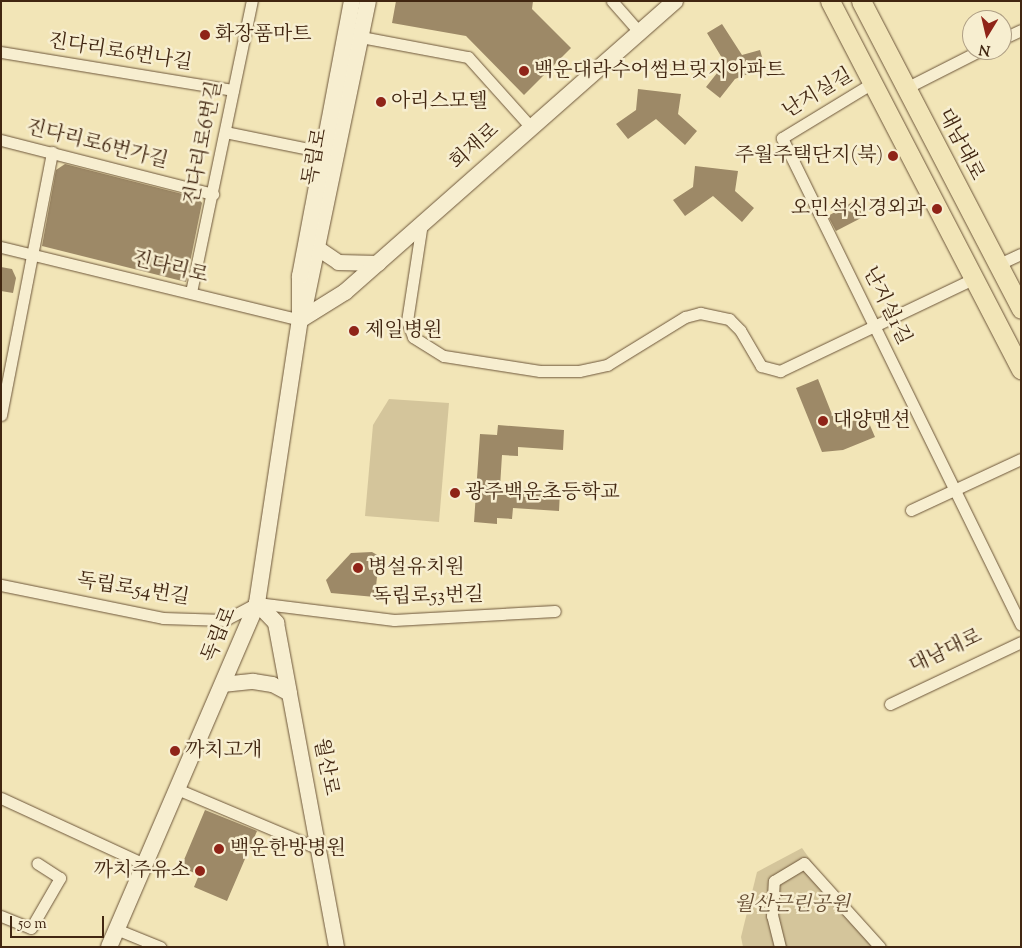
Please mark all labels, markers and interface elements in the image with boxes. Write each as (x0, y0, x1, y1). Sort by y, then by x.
north arrow (962, 10, 1012, 60)
place label: 화장품마트 (215, 23, 312, 47)
marker: 화장품마트 (199, 29, 211, 41)
street label: 진다리로6번나길 (46, 30, 194, 76)
text: N (978, 38, 992, 60)
place label: 백운대라수어썸브릿지아파트 (534, 59, 785, 83)
street label: 난지실길 (779, 64, 857, 124)
marker: 백운대라수어썸브릿지아파트 (518, 65, 530, 77)
street label: 진다리로6번길 (180, 79, 228, 207)
place label: 아리스모텔 (391, 90, 488, 114)
marker: 아리스모텔 (375, 96, 387, 108)
street label: 대남대로 (932, 105, 988, 185)
street label: 진다리로6번가길 (24, 116, 170, 174)
street label: 회재로 (445, 119, 505, 175)
street label: 독립로 (299, 126, 333, 188)
place label: 주월주택단지(북) (735, 144, 883, 168)
marker: 주월주택단지(북) (887, 150, 899, 162)
place label: 오민석신경외과 (791, 197, 926, 221)
marker: 오민석신경외과 (930, 202, 944, 216)
street label: 진다리로 (130, 247, 210, 289)
street label: 난지실1길 (857, 263, 915, 349)
place label: 제일병원 (365, 319, 442, 343)
marker: 제일병원 (347, 324, 361, 338)
place label: 대양맨션 (833, 409, 910, 433)
marker: 대양맨션 (817, 415, 829, 427)
place label: 광주백운초등학교 (465, 481, 620, 505)
marker: 광주백운초등학교 (449, 487, 461, 499)
place label: 병설유치원 (368, 556, 465, 580)
marker: 병설유치원 (352, 562, 364, 574)
street label: 독립로54번길 (75, 569, 191, 611)
street label: 독립로53번길 (372, 584, 484, 610)
street label: 독립로 (198, 604, 242, 666)
street label: 대남대로 (906, 625, 986, 679)
street label: 월산로 (308, 736, 342, 798)
place label: 까치고개 (185, 739, 262, 763)
marker: 까치고개 (169, 745, 181, 757)
place label: 백운한방병원 (230, 837, 346, 861)
marker: 백운한방병원 (212, 842, 226, 856)
place label: 까치주유소 (93, 859, 190, 883)
marker: 까치주유소 (194, 865, 206, 877)
park label: 월산근린공원 (734, 893, 850, 917)
scale bar (12, 906, 106, 938)
text: 50 m (18, 914, 47, 935)

